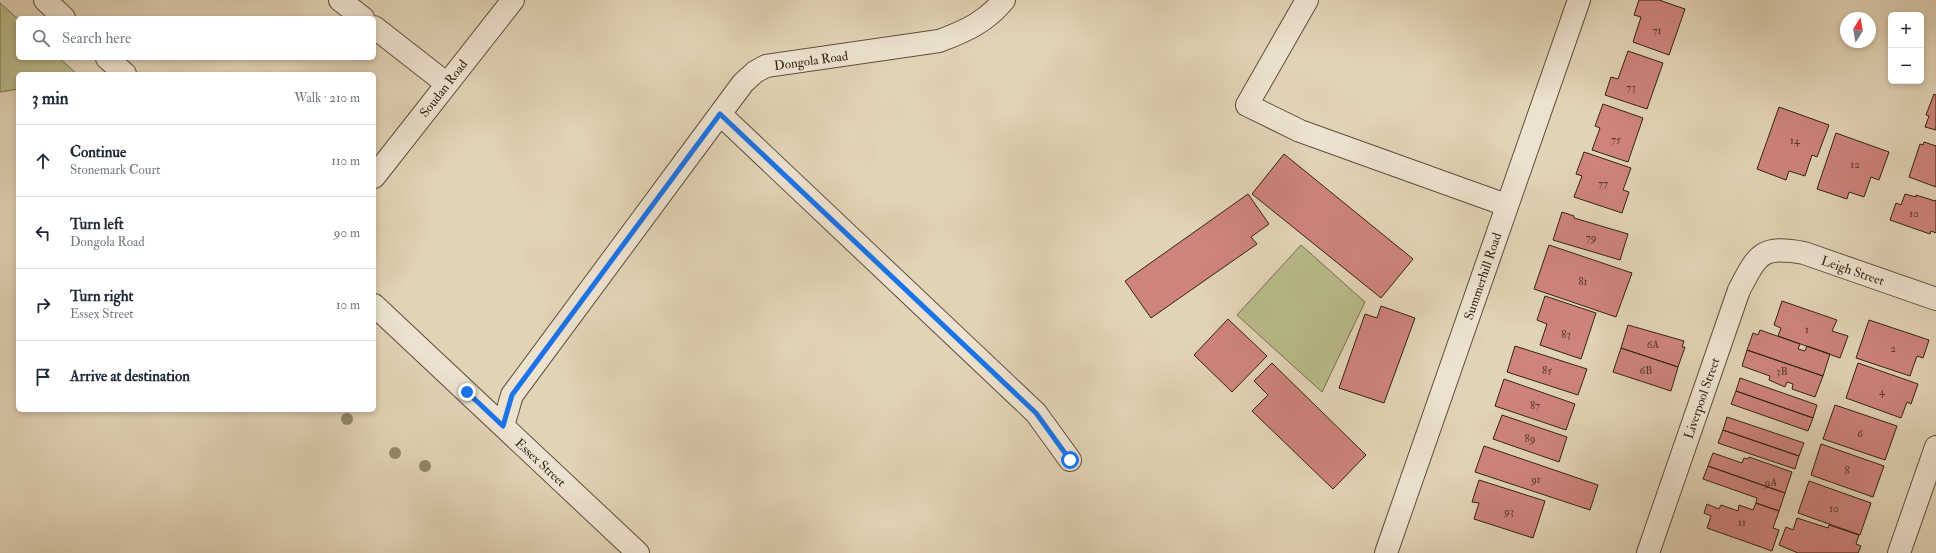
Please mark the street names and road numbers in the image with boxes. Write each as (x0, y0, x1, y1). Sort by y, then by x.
street label: Dongola Road (773, 48, 850, 74)
street label: Soudan Road (416, 56, 472, 121)
street label: Summerhill Road (1461, 230, 1506, 322)
street label: Leigh Street (1819, 253, 1886, 289)
street label: Liverpool Street (1681, 356, 1724, 441)
street label: Essex Street (512, 435, 569, 490)

